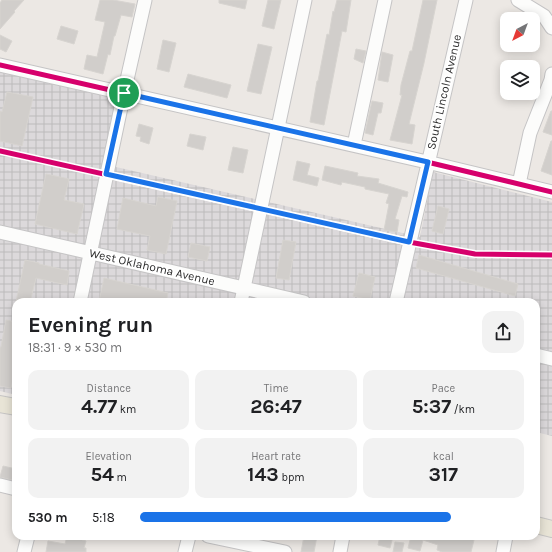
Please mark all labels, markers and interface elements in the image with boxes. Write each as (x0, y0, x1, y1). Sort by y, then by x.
north arrow (500, 12, 540, 52)
map controls (500, 12, 540, 100)
street label: South Lincoln Avenue (424, 33, 464, 151)
button: layers (500, 60, 540, 100)
pin (107, 76, 141, 110)
icon: arrive (113, 82, 135, 104)
street label: West Oklahoma Avenue (88, 246, 216, 288)
button: share (482, 311, 524, 353)
text: Evening run (28, 312, 153, 338)
text: 18:31 · 9 × 530 m (28, 340, 122, 355)
text: Distance (86, 382, 131, 395)
text: Time (264, 382, 288, 395)
text: Pace (432, 382, 455, 395)
text: 4.77 (81, 395, 117, 418)
text: 26:47 (250, 395, 302, 418)
text: 5:37 (412, 395, 451, 418)
text: km (117, 403, 136, 416)
text: /km (451, 403, 475, 416)
text: Elevation (85, 450, 132, 463)
text: Heart rate (251, 450, 301, 463)
text: kcal (433, 450, 454, 463)
text: 54 (90, 463, 114, 486)
text: 143 (247, 463, 279, 486)
text: 317 (429, 463, 458, 486)
text: m (114, 471, 127, 484)
text: bpm (279, 471, 305, 484)
text: 530 m (28, 510, 68, 525)
text: 5:18 (92, 510, 115, 525)

